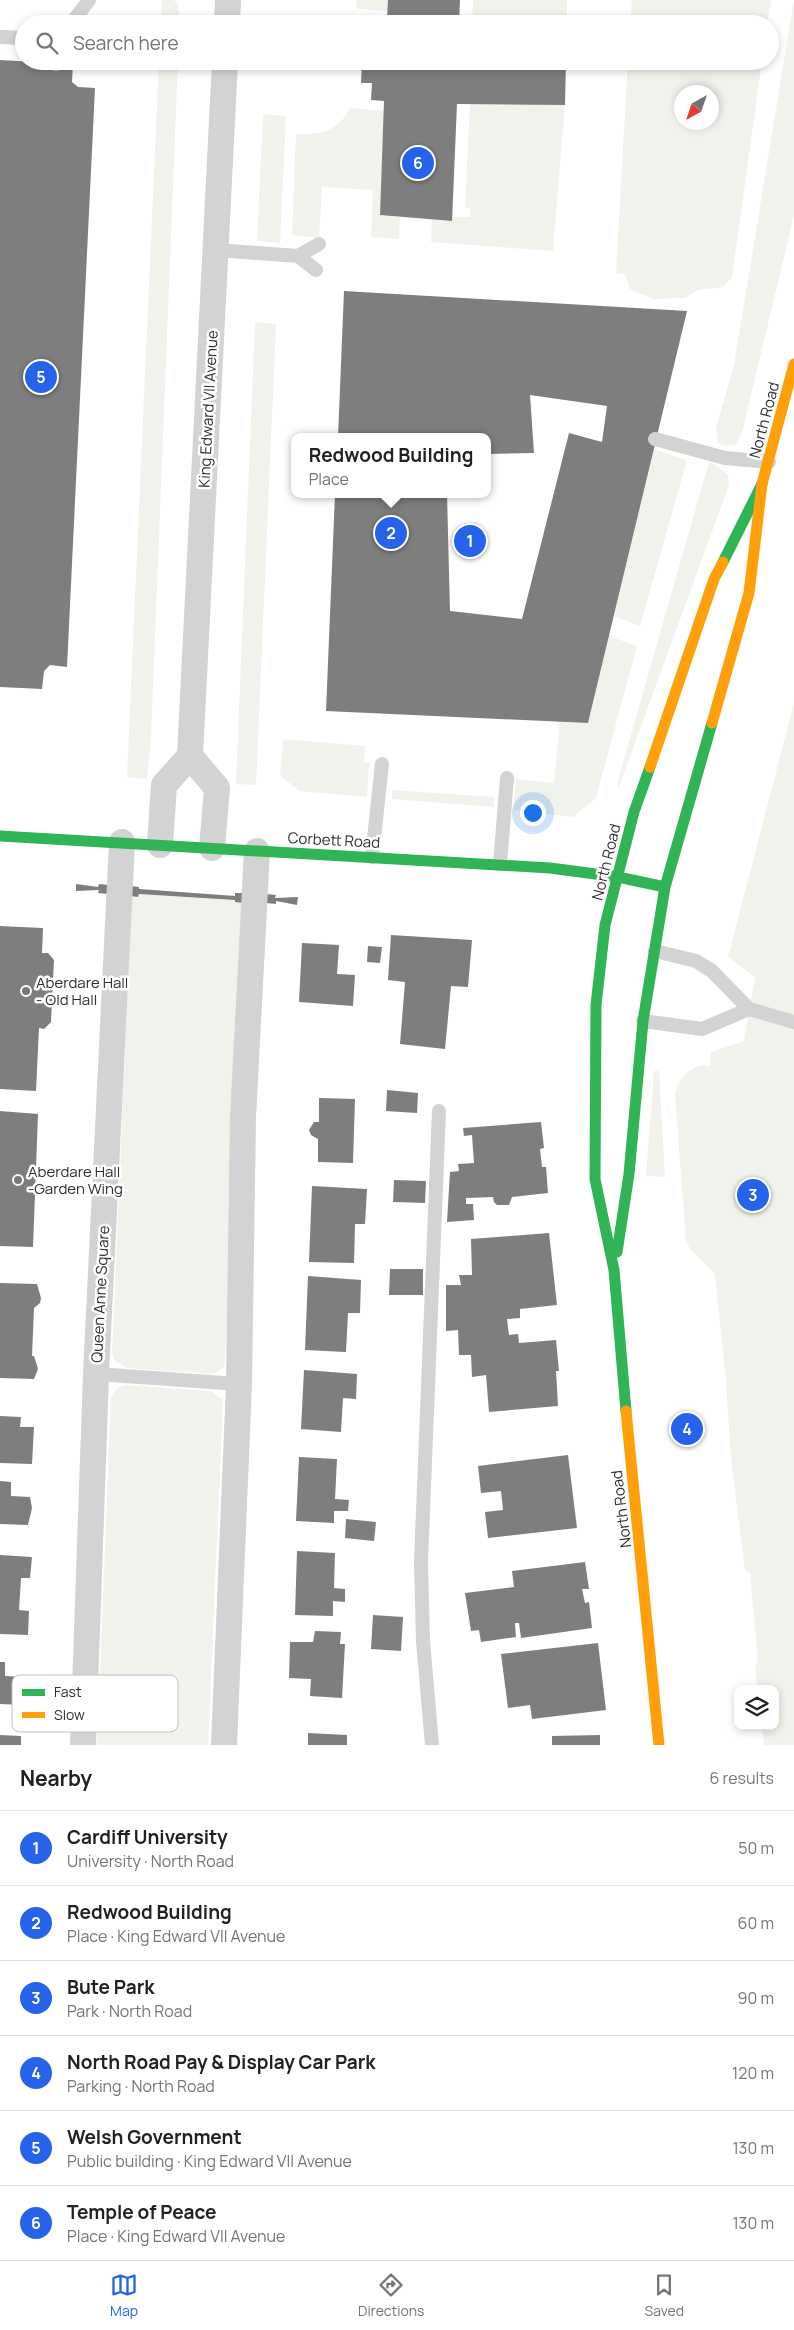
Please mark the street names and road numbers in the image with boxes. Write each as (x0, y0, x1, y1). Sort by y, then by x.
street label: King Edward VII Avenue (193, 330, 223, 488)
street label: North Road (744, 380, 784, 460)
street label: North Road (586, 822, 626, 902)
street label: Corbett Road (287, 827, 381, 853)
street label: Queen Anne Square (86, 1225, 114, 1363)
street label: North Road (606, 1469, 636, 1549)

